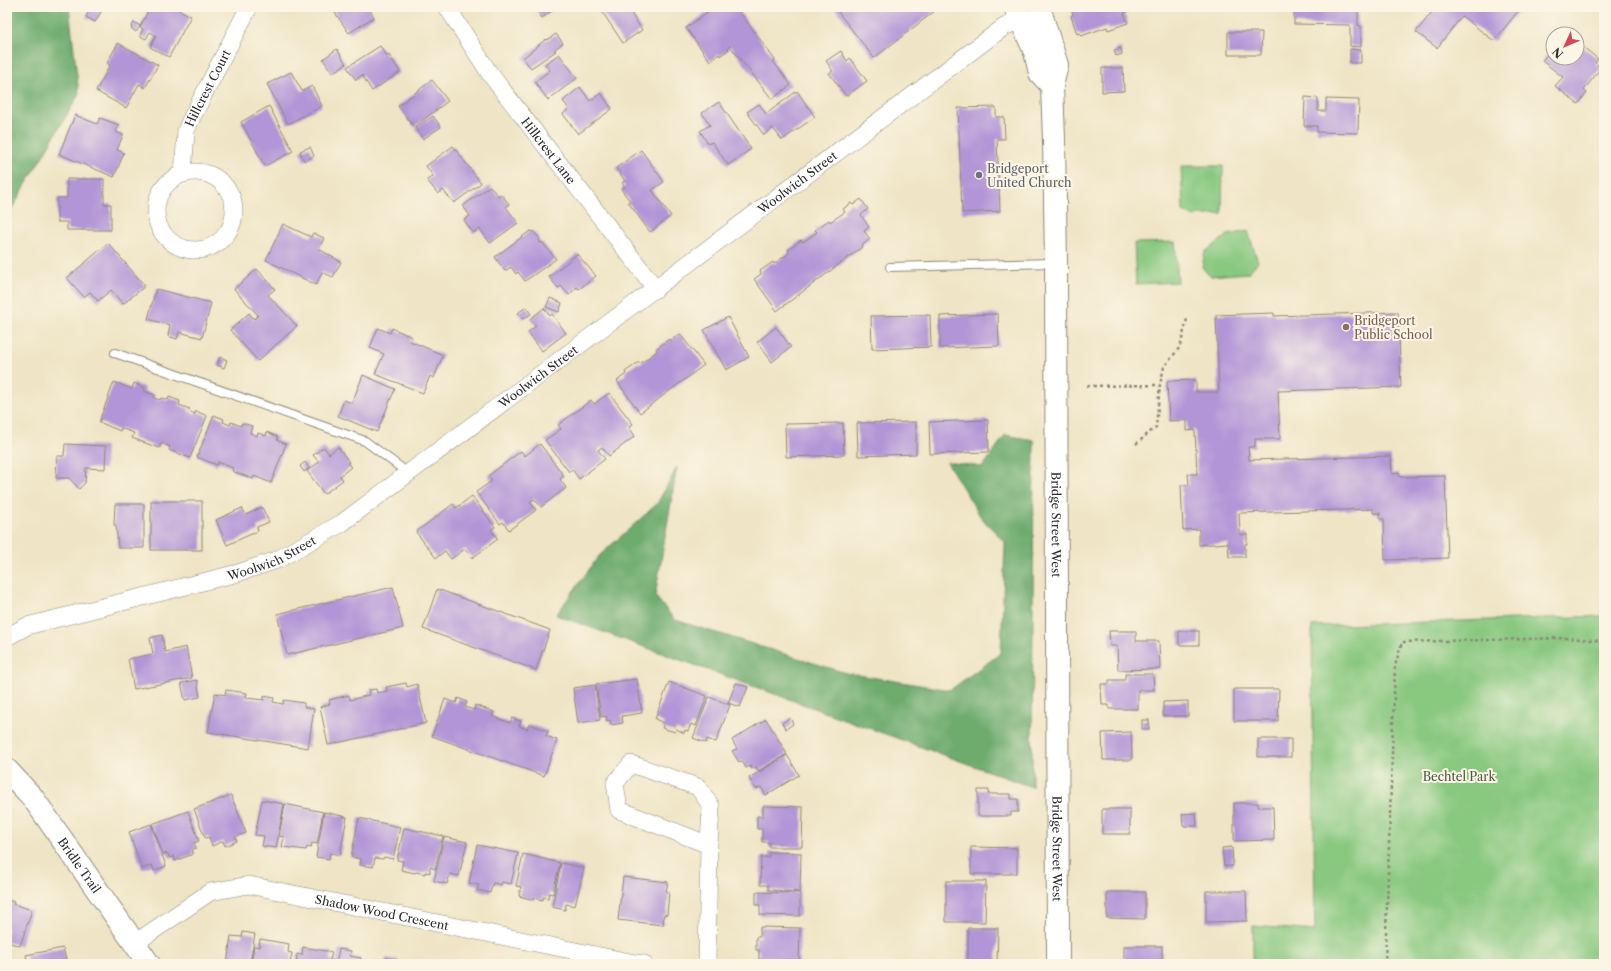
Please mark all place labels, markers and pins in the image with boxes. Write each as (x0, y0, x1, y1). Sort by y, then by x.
place label: Bridgeport United Church (987, 161, 1072, 190)
marker: Bridgeport United Church (974, 170, 984, 180)
place label: Bridgeport Public School (1354, 313, 1433, 342)
marker: Bridgeport Public School (1341, 322, 1351, 332)

